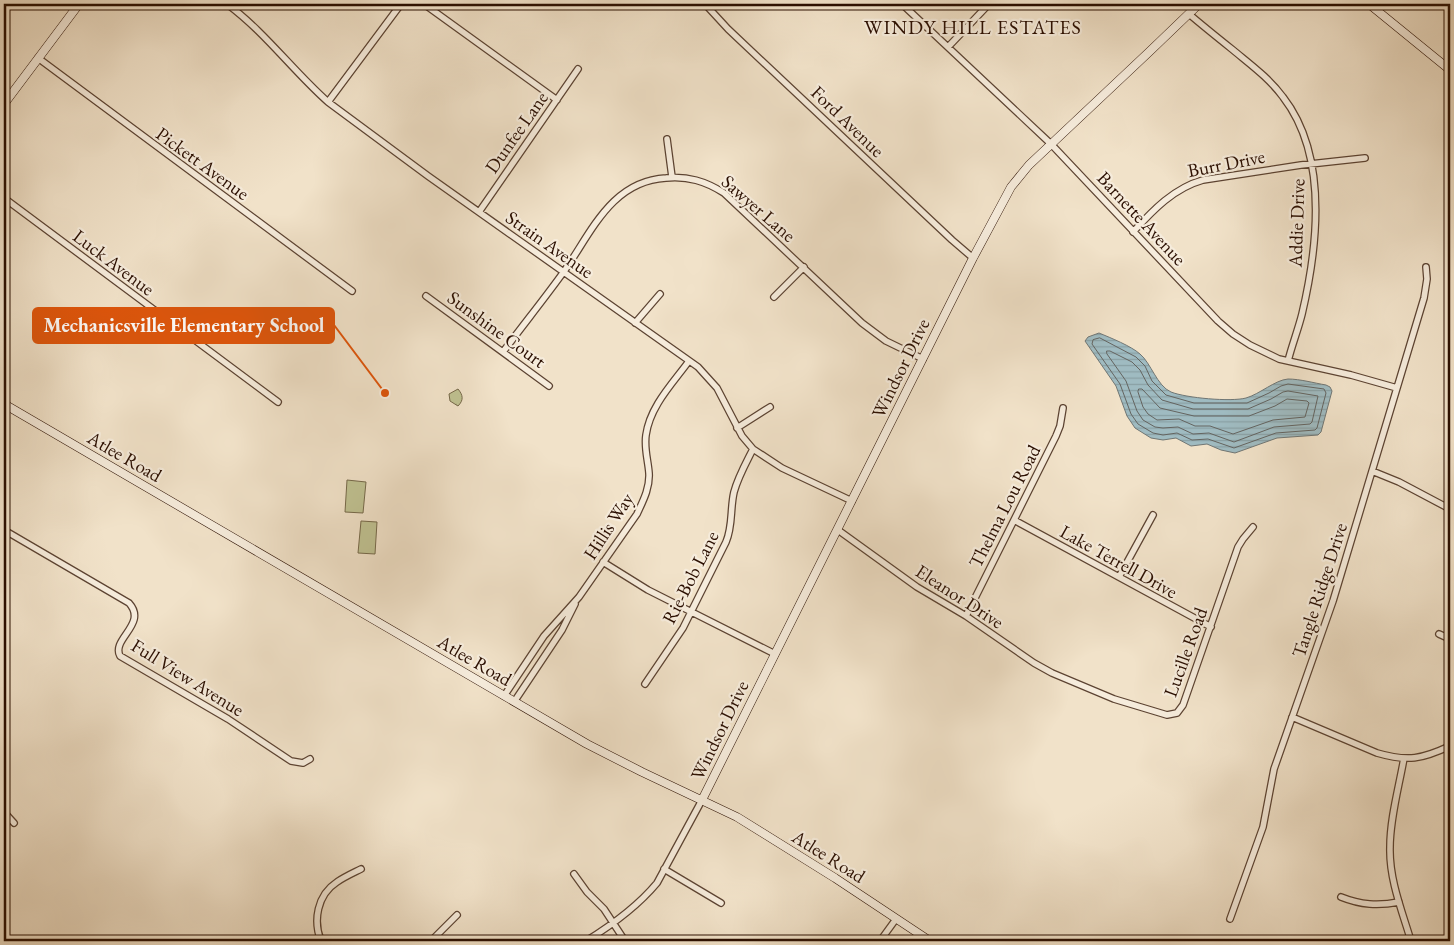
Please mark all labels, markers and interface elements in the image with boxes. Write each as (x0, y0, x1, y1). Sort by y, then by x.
district label: WINDY HILL ESTATES (864, 14, 1082, 40)
street label: Ford Avenue (806, 80, 890, 163)
street label: Dunfee Lane (479, 86, 554, 178)
street label: Pickett Avenue (151, 121, 254, 206)
street label: Burr Drive (1185, 144, 1267, 183)
street label: Barnette Avenue (1092, 166, 1192, 271)
street label: Sawyer Lane (716, 169, 801, 248)
street label: Addie Drive (1282, 178, 1311, 269)
street label: Strain Avenue (501, 205, 599, 284)
street label: Luck Avenue (68, 224, 160, 301)
street label: Sunshine Court (442, 285, 551, 374)
callout: Mechanicsville Elementary School (33, 308, 334, 343)
text: Mechanicsville Elementary School (43, 312, 325, 338)
street label: Windsor Drive (866, 314, 935, 422)
street label: Atlee Road (82, 425, 167, 488)
street label: Thelma Lou Road (963, 440, 1046, 572)
street label: Hillis Way (578, 487, 640, 565)
street label: Lake Terrell Drive (1056, 519, 1182, 604)
street label: Tangle Ridge Drive (1286, 520, 1353, 661)
street label: Rie-Bob Lane (656, 527, 725, 628)
street label: Eleanor Drive (911, 559, 1009, 634)
street label: Lucille Road (1158, 604, 1213, 700)
street label: Atlee Road (432, 629, 517, 692)
street label: Full View Avenue (127, 633, 249, 722)
street label: Windsor Drive (685, 676, 754, 784)
street label: Atlee Road (787, 824, 870, 889)

